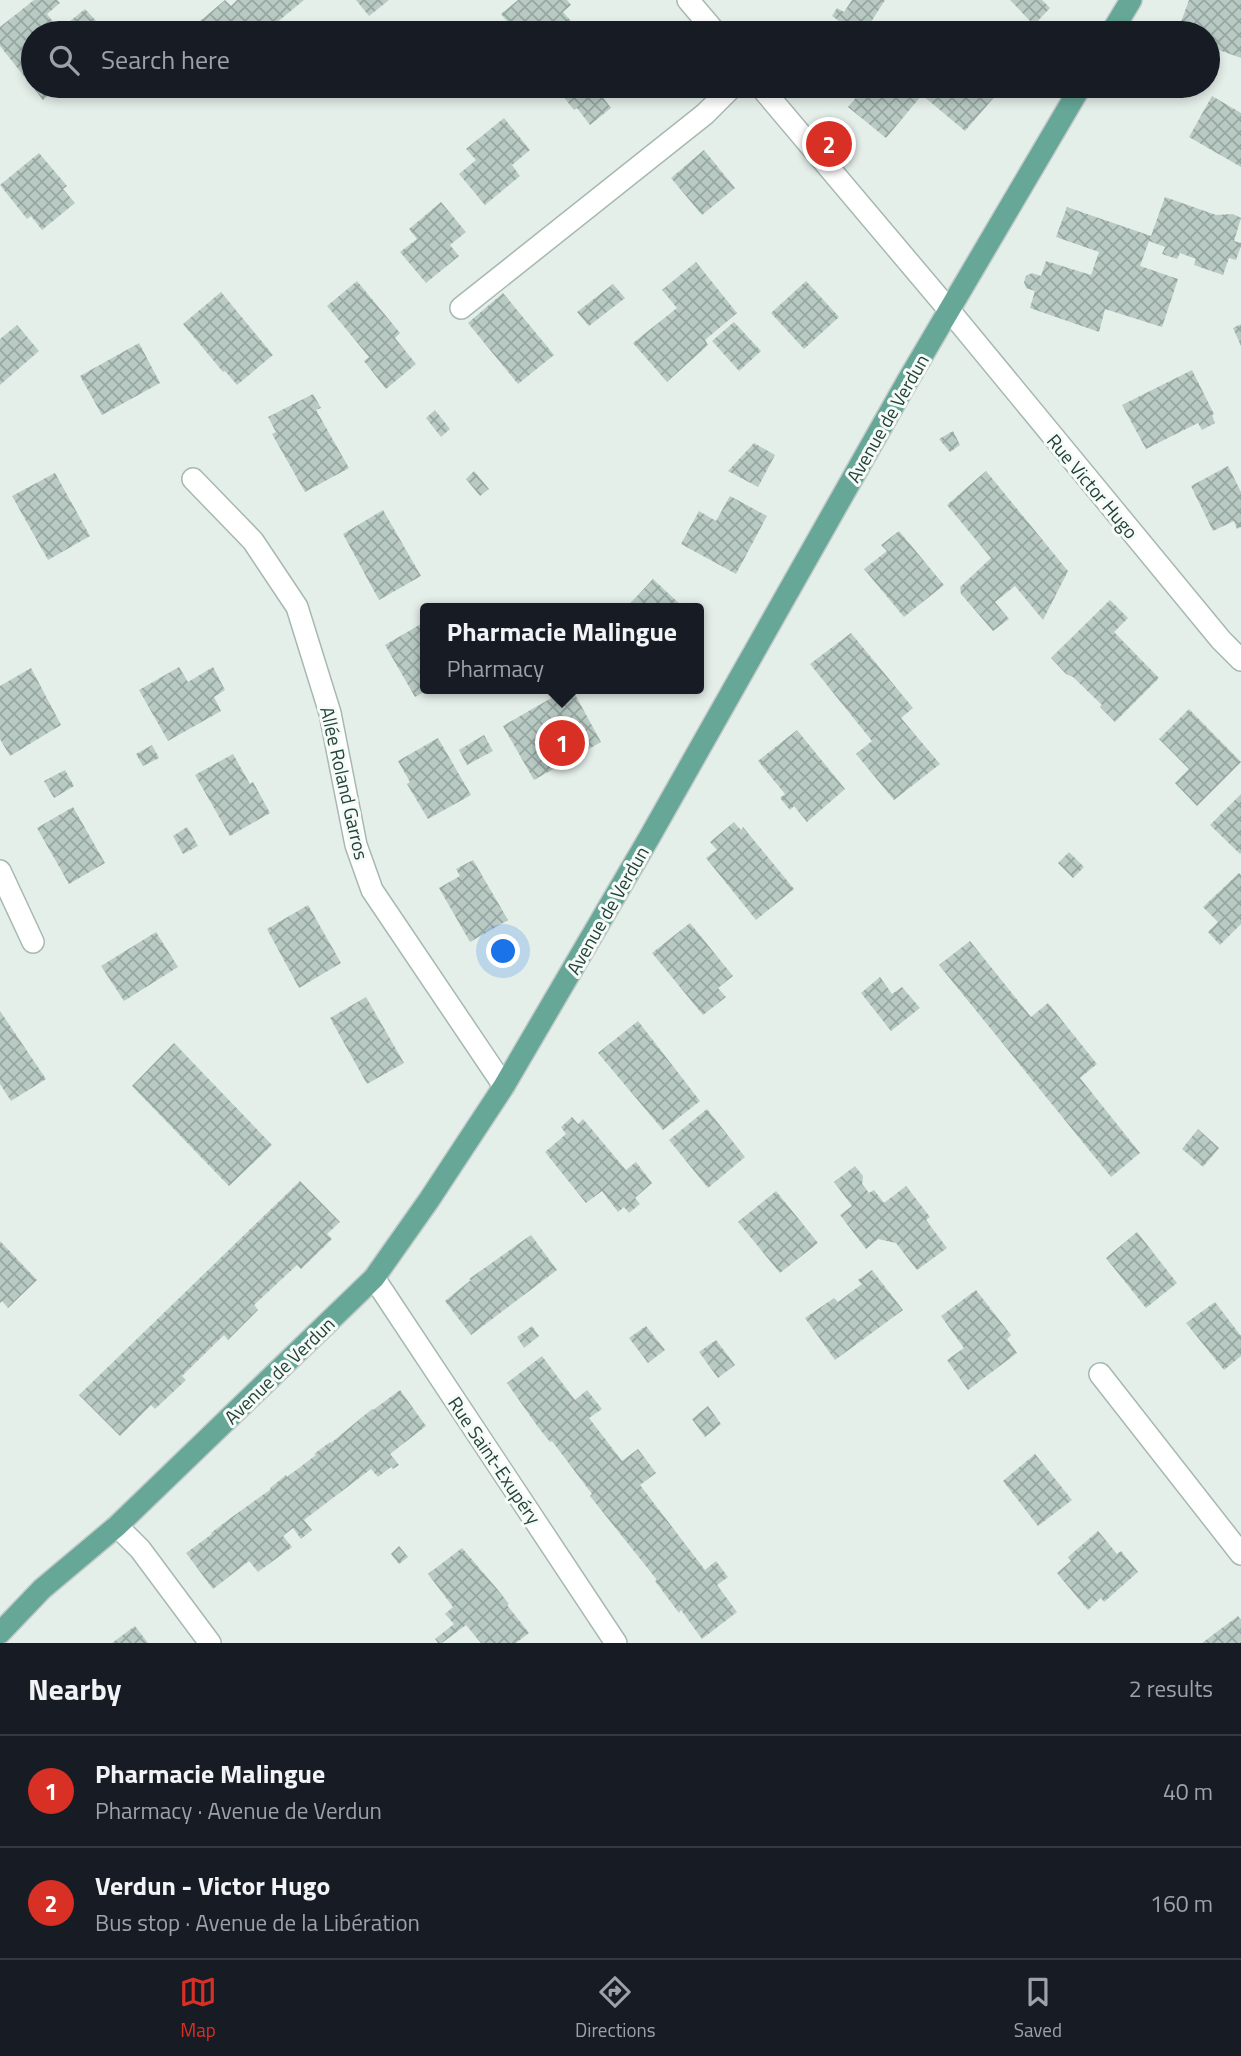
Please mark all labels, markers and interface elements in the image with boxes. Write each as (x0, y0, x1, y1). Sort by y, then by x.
search box (21, 21, 1220, 98)
text: Search here (101, 40, 230, 79)
icon: search (45, 41, 83, 79)
pin: 2 (806, 118, 852, 170)
street label: Avenue de Verdun (838, 348, 936, 488)
street label: Rue Victor Hugo (1040, 427, 1146, 545)
popup (420, 603, 704, 694)
text: Pharmacie Malingue (447, 612, 677, 651)
text: Pharmacy (447, 651, 544, 686)
street label: Allée Roland Garros (313, 704, 377, 863)
pin: 1 (539, 717, 585, 769)
street label: Avenue de Verdun (558, 840, 656, 980)
your location (486, 934, 520, 968)
street label: Avenue de Verdun (217, 1309, 341, 1431)
street label: Rue Saint-Exupéry (441, 1390, 549, 1530)
text: Nearby (28, 1666, 121, 1712)
text: 2 results (1129, 1671, 1213, 1706)
text: Pharmacie Malingue (95, 1754, 325, 1793)
text: 1 (45, 1774, 57, 1809)
text: 40 m (1163, 1774, 1213, 1809)
text: Pharmacy · Avenue de Verdun (95, 1793, 382, 1828)
text: Verdun - Victor Hugo (95, 1866, 330, 1905)
text: 2 (45, 1886, 57, 1921)
text: 160 m (1150, 1886, 1213, 1921)
text: Bus stop · Avenue de la Libération (95, 1905, 420, 1940)
tab: Map (179, 1973, 217, 2044)
tab: Directions (575, 1973, 656, 2044)
tab: Saved (1014, 1973, 1062, 2044)

